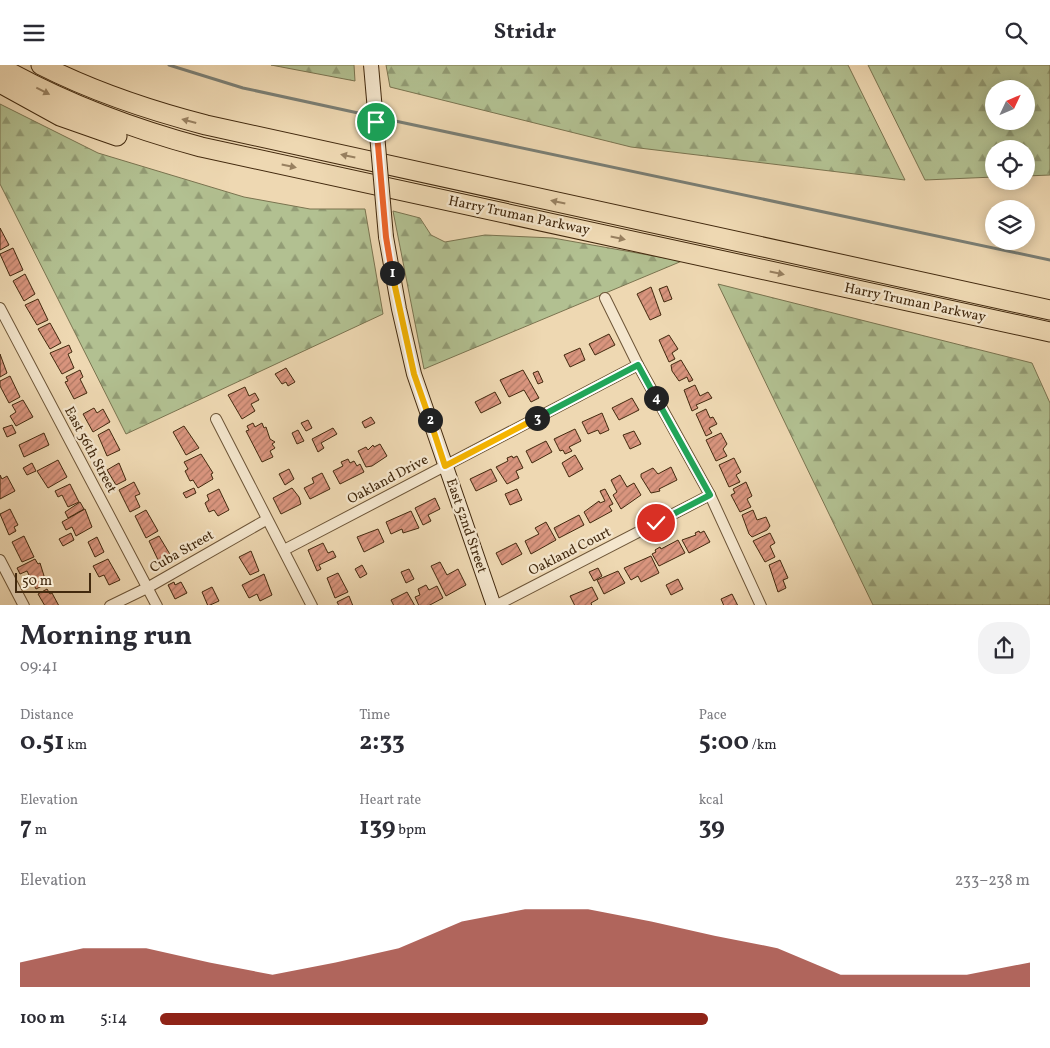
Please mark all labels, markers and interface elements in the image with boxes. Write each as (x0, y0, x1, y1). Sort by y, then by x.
text: Stridr (494, 17, 556, 48)
icon: menu (20, 19, 48, 47)
icon: search (1002, 19, 1030, 47)
north arrow (985, 80, 1035, 130)
map controls (985, 80, 1035, 250)
one-way arrow (36, 87, 50, 95)
pin (355, 101, 397, 143)
icon: arrive (362, 108, 390, 136)
one-way arrow (182, 117, 197, 125)
button: locate (985, 140, 1035, 190)
one-way arrow (339, 152, 355, 160)
one-way arrow (281, 162, 296, 170)
street label: Harry Truman Parkway (446, 192, 592, 240)
one-way arrow (550, 198, 565, 206)
button: layers (985, 200, 1035, 250)
one-way arrow (611, 234, 626, 242)
pin: 1 (380, 261, 404, 285)
text: 1 (390, 264, 395, 283)
one-way arrow (769, 269, 785, 277)
street label: Harry Truman Parkway (842, 279, 988, 327)
pin: 4 (644, 385, 668, 411)
text: 4 (652, 389, 661, 408)
street label: East 56th Street (59, 403, 121, 497)
pin: 3 (524, 405, 550, 431)
pin: 2 (418, 407, 442, 433)
text: 3 (534, 409, 541, 428)
text: 2 (427, 411, 434, 430)
street label: Oakland Drive (344, 450, 432, 509)
street label: East 52nd Street (441, 476, 491, 576)
pin (635, 502, 677, 544)
icon: check (642, 509, 670, 537)
street label: Oakland Court (525, 523, 615, 581)
street label: Cuba Street (146, 526, 218, 578)
scale bar (15, 571, 91, 594)
text: 50 m (22, 572, 52, 591)
text: Morning run (20, 617, 192, 656)
button: share (978, 622, 1030, 674)
text: 09:41 (20, 656, 58, 678)
text: Distance (20, 706, 74, 725)
text: Time (359, 706, 390, 725)
text: Pace (699, 706, 727, 725)
text: 0.51 (20, 725, 64, 760)
text: 2:33 (359, 725, 405, 760)
text: 5:00 (699, 725, 749, 760)
text: km (64, 736, 87, 755)
text: /km (749, 736, 777, 755)
text: Elevation (20, 791, 78, 810)
text: Heart rate (359, 791, 421, 810)
text: kcal (699, 791, 724, 810)
text: 7 (20, 810, 32, 845)
text: 139 (359, 810, 396, 845)
text: 39 (699, 810, 725, 845)
text: m (32, 821, 47, 840)
text: bpm (396, 821, 426, 840)
text: Elevation (20, 870, 87, 892)
text: 233–238 m (955, 870, 1030, 892)
text: 100 m (20, 1008, 65, 1030)
text: 5:14 (100, 1008, 127, 1030)

